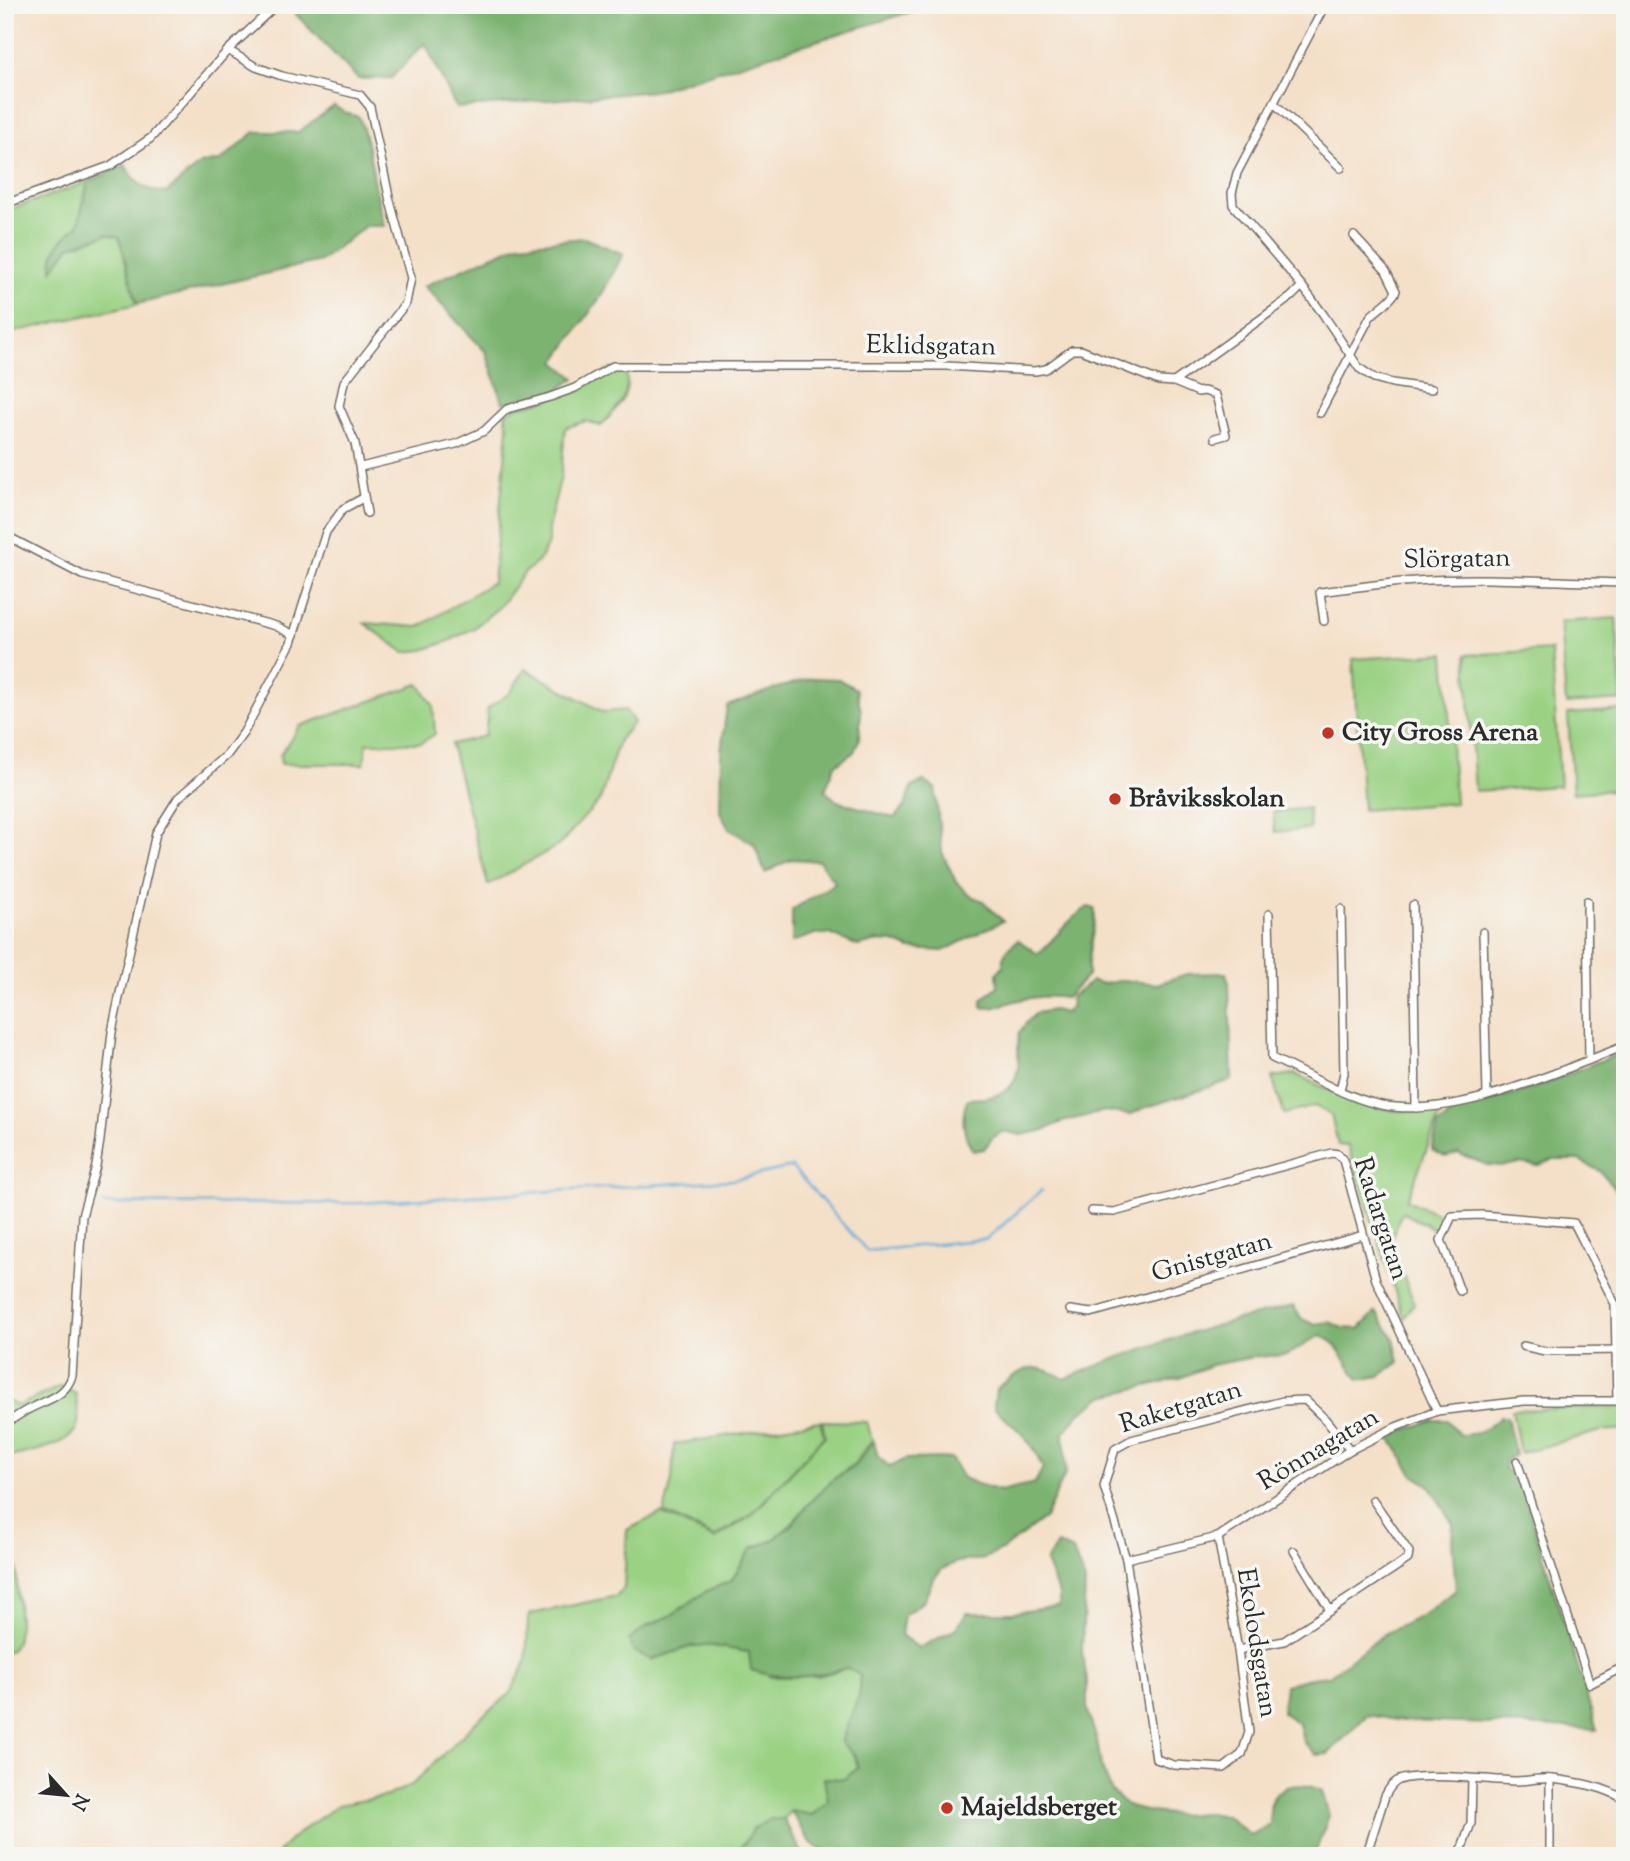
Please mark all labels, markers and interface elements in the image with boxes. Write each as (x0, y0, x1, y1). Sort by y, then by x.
street label: Eklidsgatan (865, 327, 997, 367)
street label: Slörgatan (1403, 541, 1511, 579)
place label: City Gross Arena (1342, 715, 1538, 752)
marker: City Gross Arena (1320, 725, 1336, 741)
place label: Bråviksskolan (1129, 781, 1285, 818)
marker: Bråviksskolan (1107, 791, 1123, 807)
street label: Radargatan (1343, 1153, 1417, 1285)
street label: Gnistgatan (1147, 1223, 1277, 1293)
street label: Raketgatan (1115, 1372, 1247, 1444)
street label: Rönnagatan (1252, 1399, 1386, 1501)
street label: Ekolodsgatan (1226, 1566, 1286, 1720)
north arrow (32, 1759, 102, 1829)
text: N (63, 1789, 94, 1814)
place label: Majeldsberget (961, 1790, 1117, 1827)
marker: Majeldsberget (939, 1800, 955, 1816)

